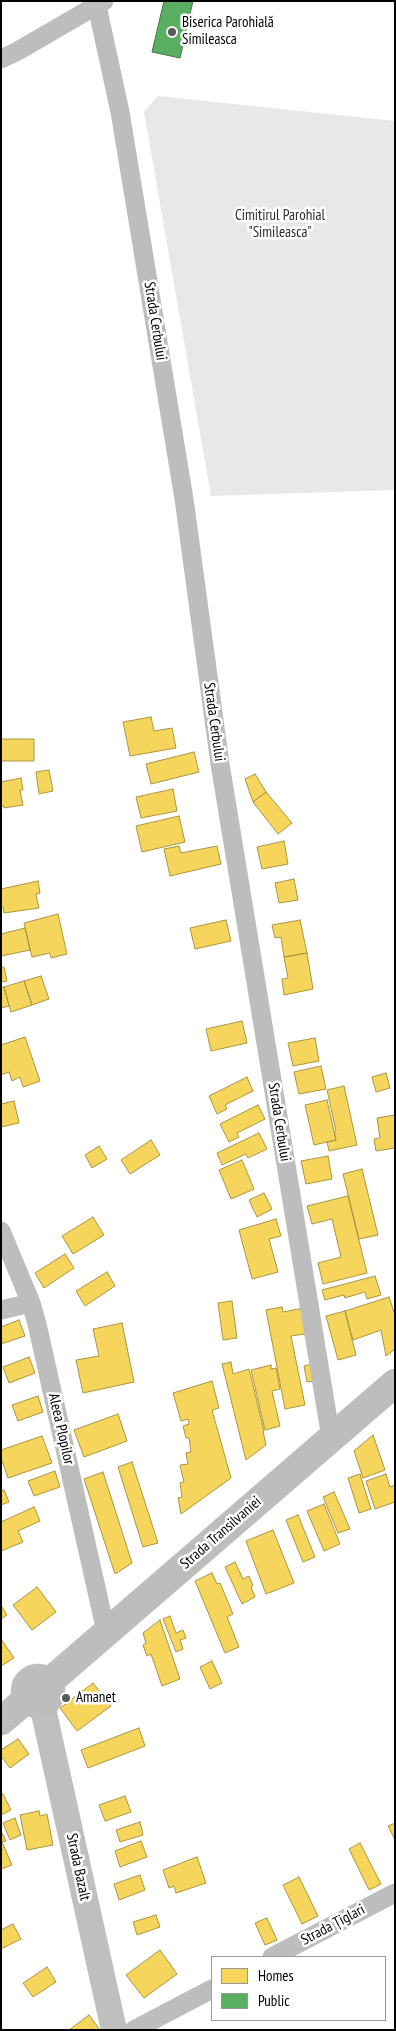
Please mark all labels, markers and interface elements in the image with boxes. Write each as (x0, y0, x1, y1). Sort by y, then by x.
place label: Biserica Parohială Simileasca (182, 14, 274, 49)
marker: Biserica Parohială Simileasca (166, 26, 178, 38)
park label: Cimitirul Parohial "Simileasca" (235, 207, 325, 242)
street label: Strada Cerbului (140, 280, 170, 362)
street label: Strada Cerbului (200, 681, 228, 763)
street label: Strada Cerbului (264, 1081, 294, 1163)
street label: Aleea Plopilor (44, 1392, 78, 1466)
street label: Strada Transilvaniei (177, 1493, 265, 1573)
place label: Amanet (76, 1689, 116, 1707)
marker: Amanet (60, 1692, 72, 1704)
street label: Strada Bazalt (62, 1832, 94, 1902)
street label: Strada Țiglari (298, 1901, 368, 1949)
legend (211, 1956, 386, 2021)
text: Homes (258, 1966, 294, 1985)
text: Public (258, 1991, 289, 2010)

